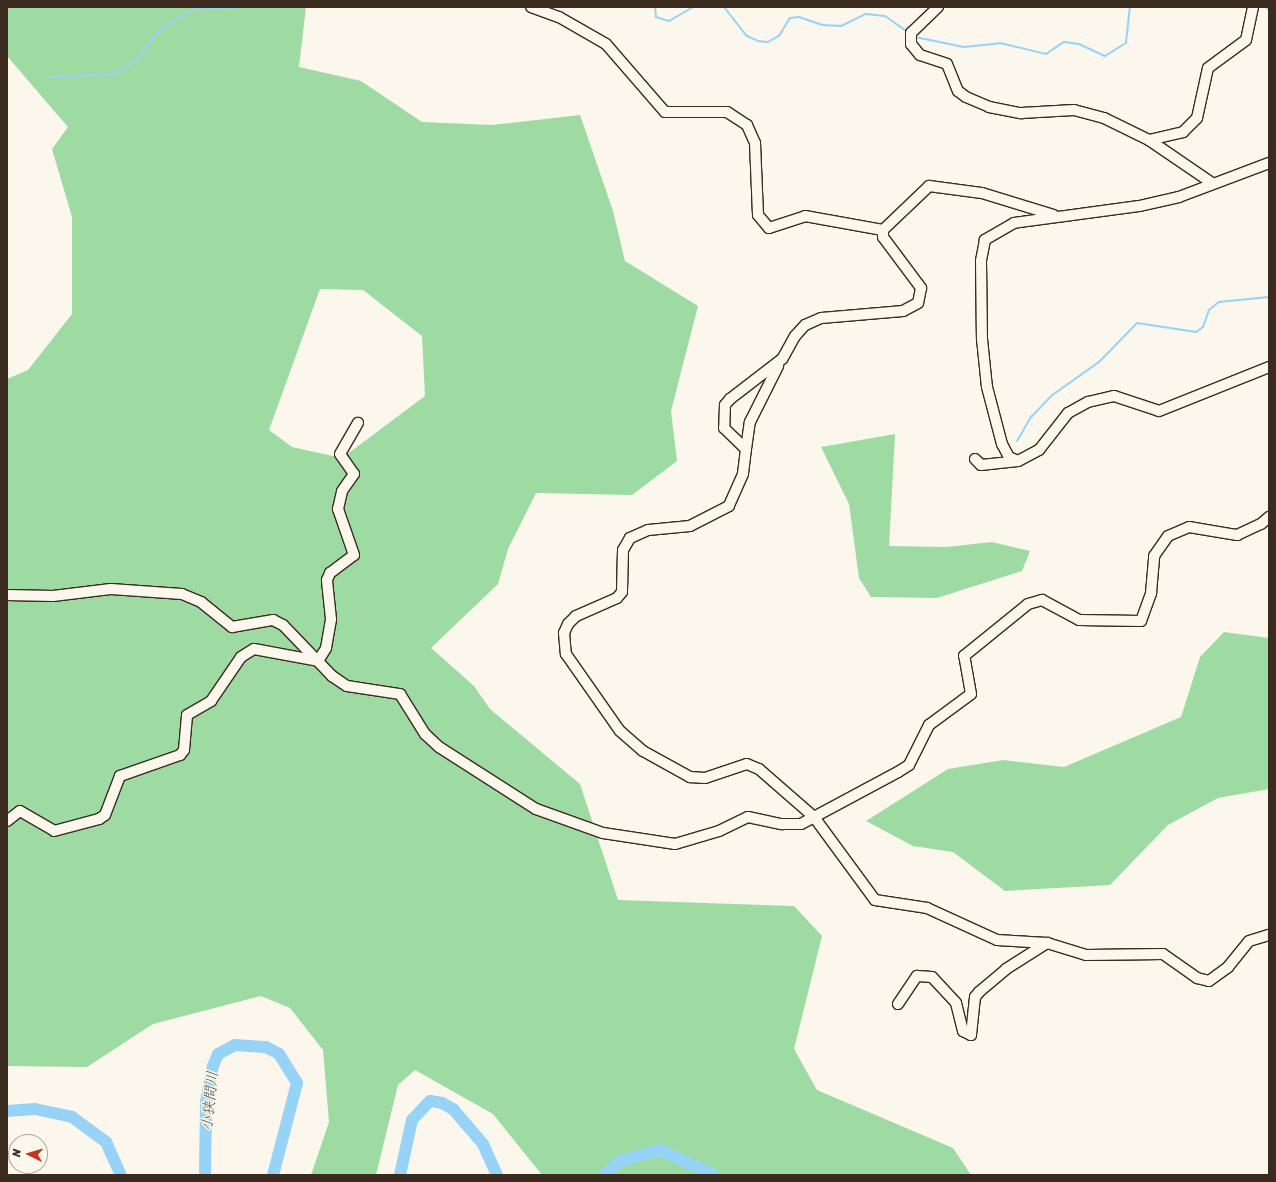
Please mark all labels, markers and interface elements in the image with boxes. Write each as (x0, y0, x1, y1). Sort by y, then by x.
water label: 小狭間川 (198, 1070, 222, 1132)
north arrow (8, 1134, 48, 1174)
text: N (7, 1148, 26, 1158)

